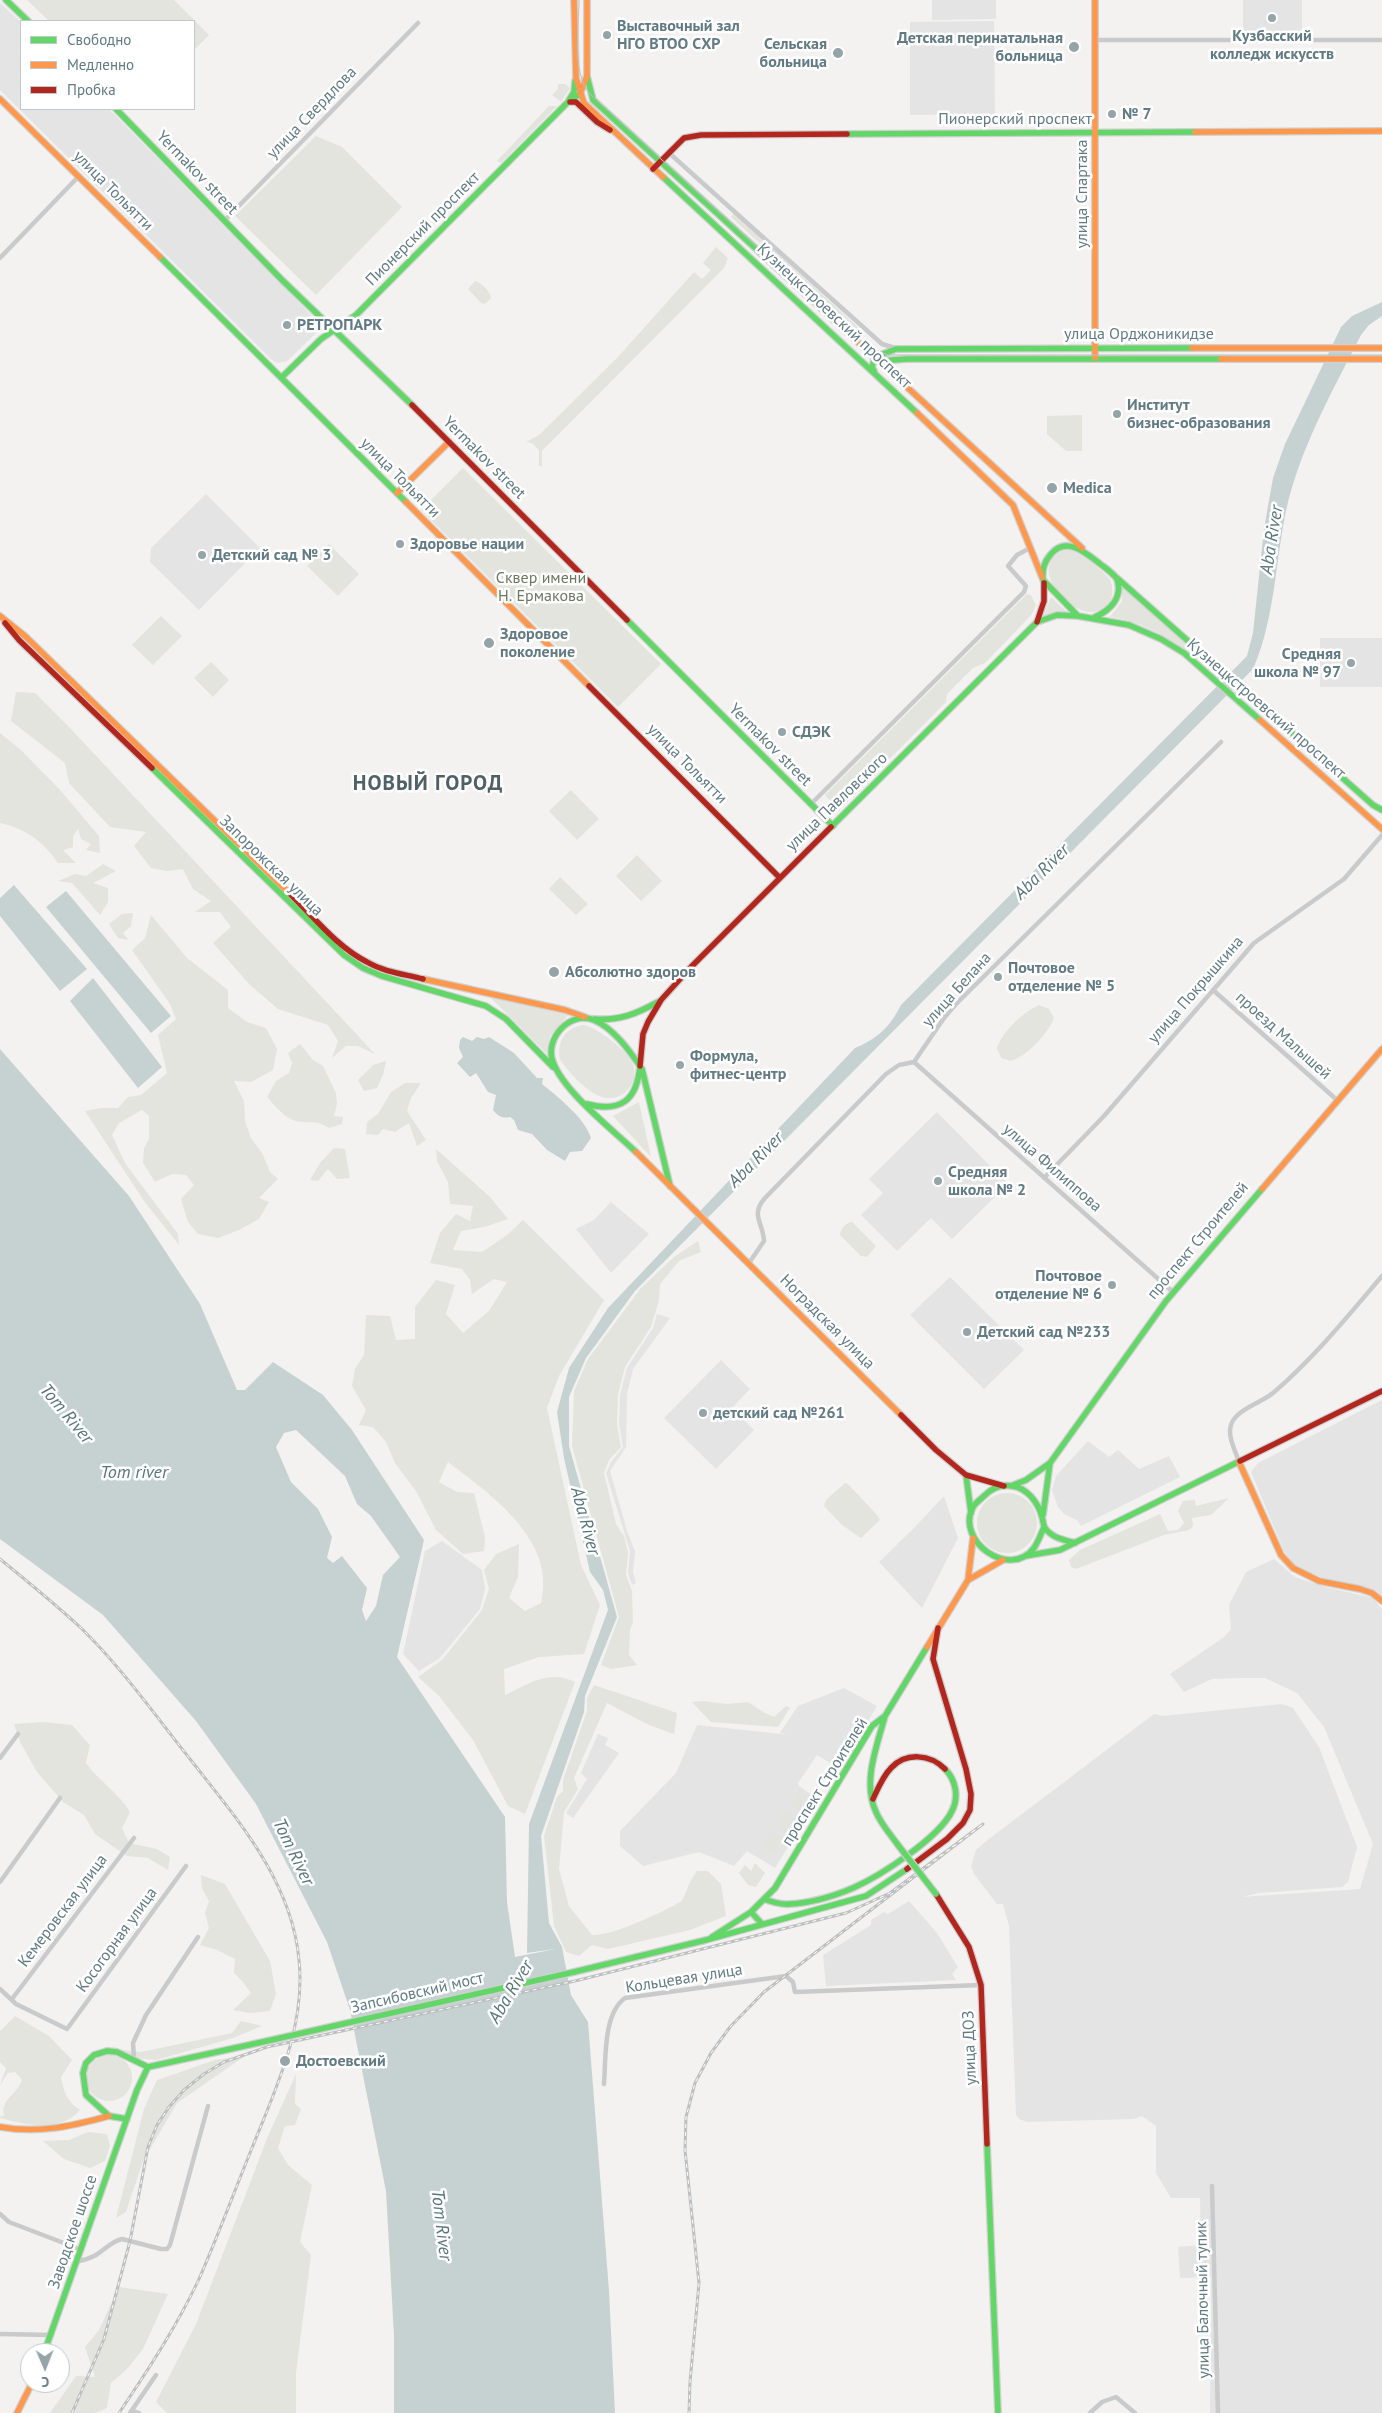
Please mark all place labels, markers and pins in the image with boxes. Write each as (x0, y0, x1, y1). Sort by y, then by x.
marker: Кузбасский колледж искусств (1266, 12, 1278, 24)
place label: Выставочный зал НГО ВТОО СХР (617, 16, 740, 54)
place label: Кузбасский колледж искусств (1210, 26, 1334, 64)
place label: Детская перинатальная больница (897, 28, 1063, 66)
marker: Выставочный зал НГО ВТОО СХР (601, 29, 613, 41)
place label: Сельская больница (760, 34, 827, 72)
marker: Детская перинатальная больница (1067, 40, 1081, 54)
marker: Сельская больница (831, 46, 845, 60)
place label: № 7 (1122, 104, 1152, 124)
marker: № 7 (1106, 108, 1118, 120)
place label: РЕТРОПАРК (297, 315, 382, 335)
marker: РЕТРОПАРК (281, 319, 293, 331)
place label: Институт бизнес-образования (1127, 395, 1271, 433)
marker: Институт бизнес-образования (1111, 408, 1123, 420)
place label: Medica (1063, 478, 1112, 498)
marker: Medica (1045, 481, 1059, 495)
place label: Здоровье нации (410, 534, 524, 554)
marker: Здоровье нации (394, 538, 406, 550)
place label: Детский сад № 3 (212, 545, 331, 565)
marker: Детский сад № 3 (196, 549, 208, 561)
place label: Здоровое поколение (500, 624, 575, 662)
marker: Здоровое поколение (482, 636, 496, 650)
place label: Средняя школа № 97 (1254, 644, 1341, 682)
marker: Средняя школа № 97 (1345, 657, 1357, 669)
place label: СДЭК (792, 722, 831, 742)
marker: СДЭК (776, 726, 788, 738)
place label: Почтовое отделение № 5 (1008, 958, 1115, 996)
place label: Абсолютно здоров (565, 962, 696, 982)
marker: Абсолютно здоров (547, 965, 561, 979)
marker: Почтовое отделение № 5 (992, 971, 1004, 983)
place label: Формула, фитнес-центр (690, 1046, 786, 1084)
marker: Формула, фитнес-центр (674, 1059, 686, 1071)
place label: Средняя школа № 2 (948, 1162, 1026, 1200)
marker: Средняя школа № 2 (932, 1175, 944, 1187)
place label: Почтовое отделение № 6 (995, 1266, 1102, 1304)
marker: Почтовое отделение № 6 (1106, 1279, 1118, 1291)
place label: Детский сад №233 (977, 1322, 1110, 1342)
marker: Детский сад №233 (961, 1326, 973, 1338)
place label: детский сад №261 (713, 1403, 845, 1423)
marker: детский сад №261 (697, 1407, 709, 1419)
place label: Достоевский (296, 2051, 386, 2071)
marker: Достоевский (278, 2054, 292, 2068)

